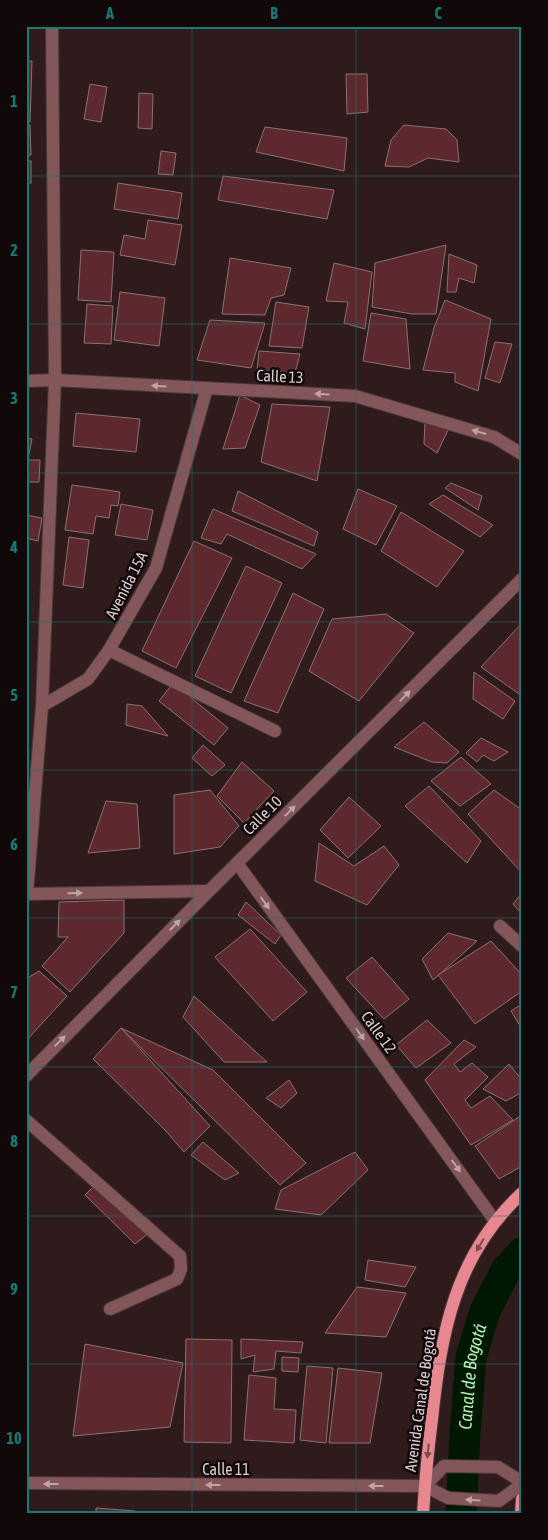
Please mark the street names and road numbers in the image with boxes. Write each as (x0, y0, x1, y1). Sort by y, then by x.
street label: Calle 13 (256, 366, 304, 386)
street label: Avenida 15A (101, 548, 151, 622)
street label: Calle 10 (239, 792, 285, 838)
street label: Calle 12 (358, 1008, 400, 1056)
street label: Avenida Canal de Bogotá (401, 1327, 440, 1473)
street label: Calle 11 (202, 1460, 250, 1478)

